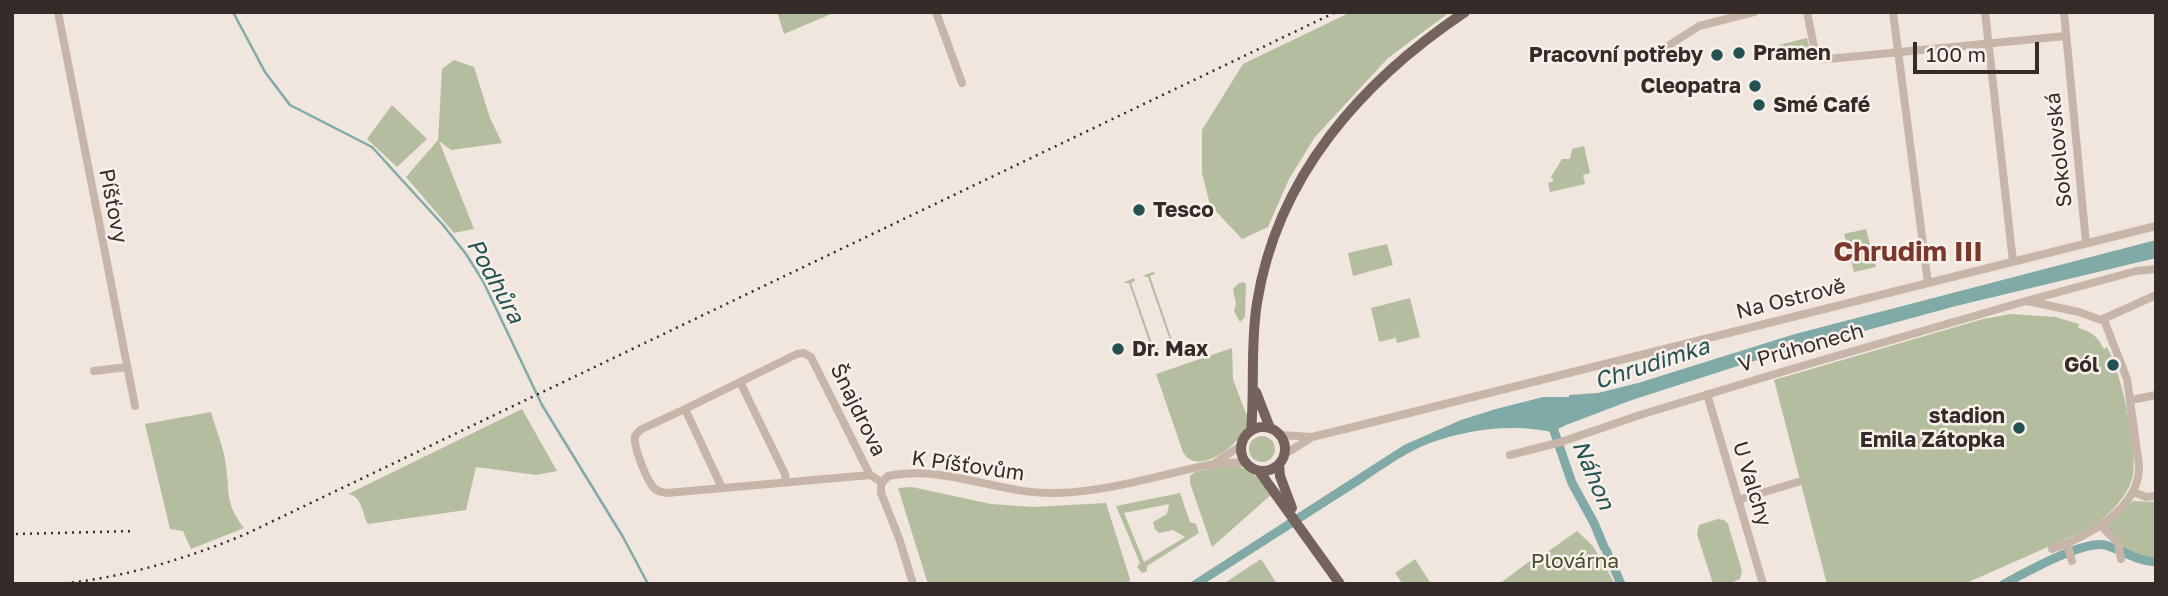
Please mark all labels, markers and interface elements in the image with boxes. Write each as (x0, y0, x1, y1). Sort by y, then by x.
scale bar (1916, 28, 2042, 72)
place label: Pramen (1753, 40, 1831, 66)
text: 100 m (1926, 41, 1986, 67)
place label: Pracovní potřeby (1529, 42, 1703, 68)
marker: Pramen (1731, 45, 1747, 61)
marker: Pracovní potřeby (1709, 47, 1725, 63)
place label: Cleopatra (1641, 73, 1741, 99)
marker: Cleopatra (1747, 78, 1763, 94)
street label: Sokolovská (2040, 91, 2078, 209)
place label: Smé Café (1773, 92, 1870, 118)
marker: Smé Café (1751, 97, 1767, 113)
street label: Píšťovy (93, 167, 133, 245)
place label: Tesco (1153, 197, 1214, 223)
marker: Tesco (1131, 202, 1147, 218)
water label: Podhůra (460, 234, 530, 328)
district label: Chrudim III (1833, 235, 1983, 269)
street label: Na Ostrově (1734, 273, 1848, 325)
street label: V Průhonech (1736, 318, 1866, 378)
water label: Chrudimka (1591, 332, 1713, 396)
place label: Dr. Max (1132, 336, 1208, 362)
marker: Dr. Max (1110, 341, 1126, 357)
place label: Gól (2064, 352, 2099, 378)
marker: Gól (2105, 357, 2121, 373)
street label: Šnajdrova (825, 360, 891, 460)
place label: stadion Emila Zátopka (1860, 403, 2005, 453)
marker: stadion Emila Zátopka (2011, 420, 2027, 436)
water label: Náhon (1566, 436, 1620, 514)
street label: U Valchy (1727, 438, 1777, 530)
street label: K Píšťovům (910, 446, 1026, 486)
park label: Plovárna (1531, 548, 1619, 574)

